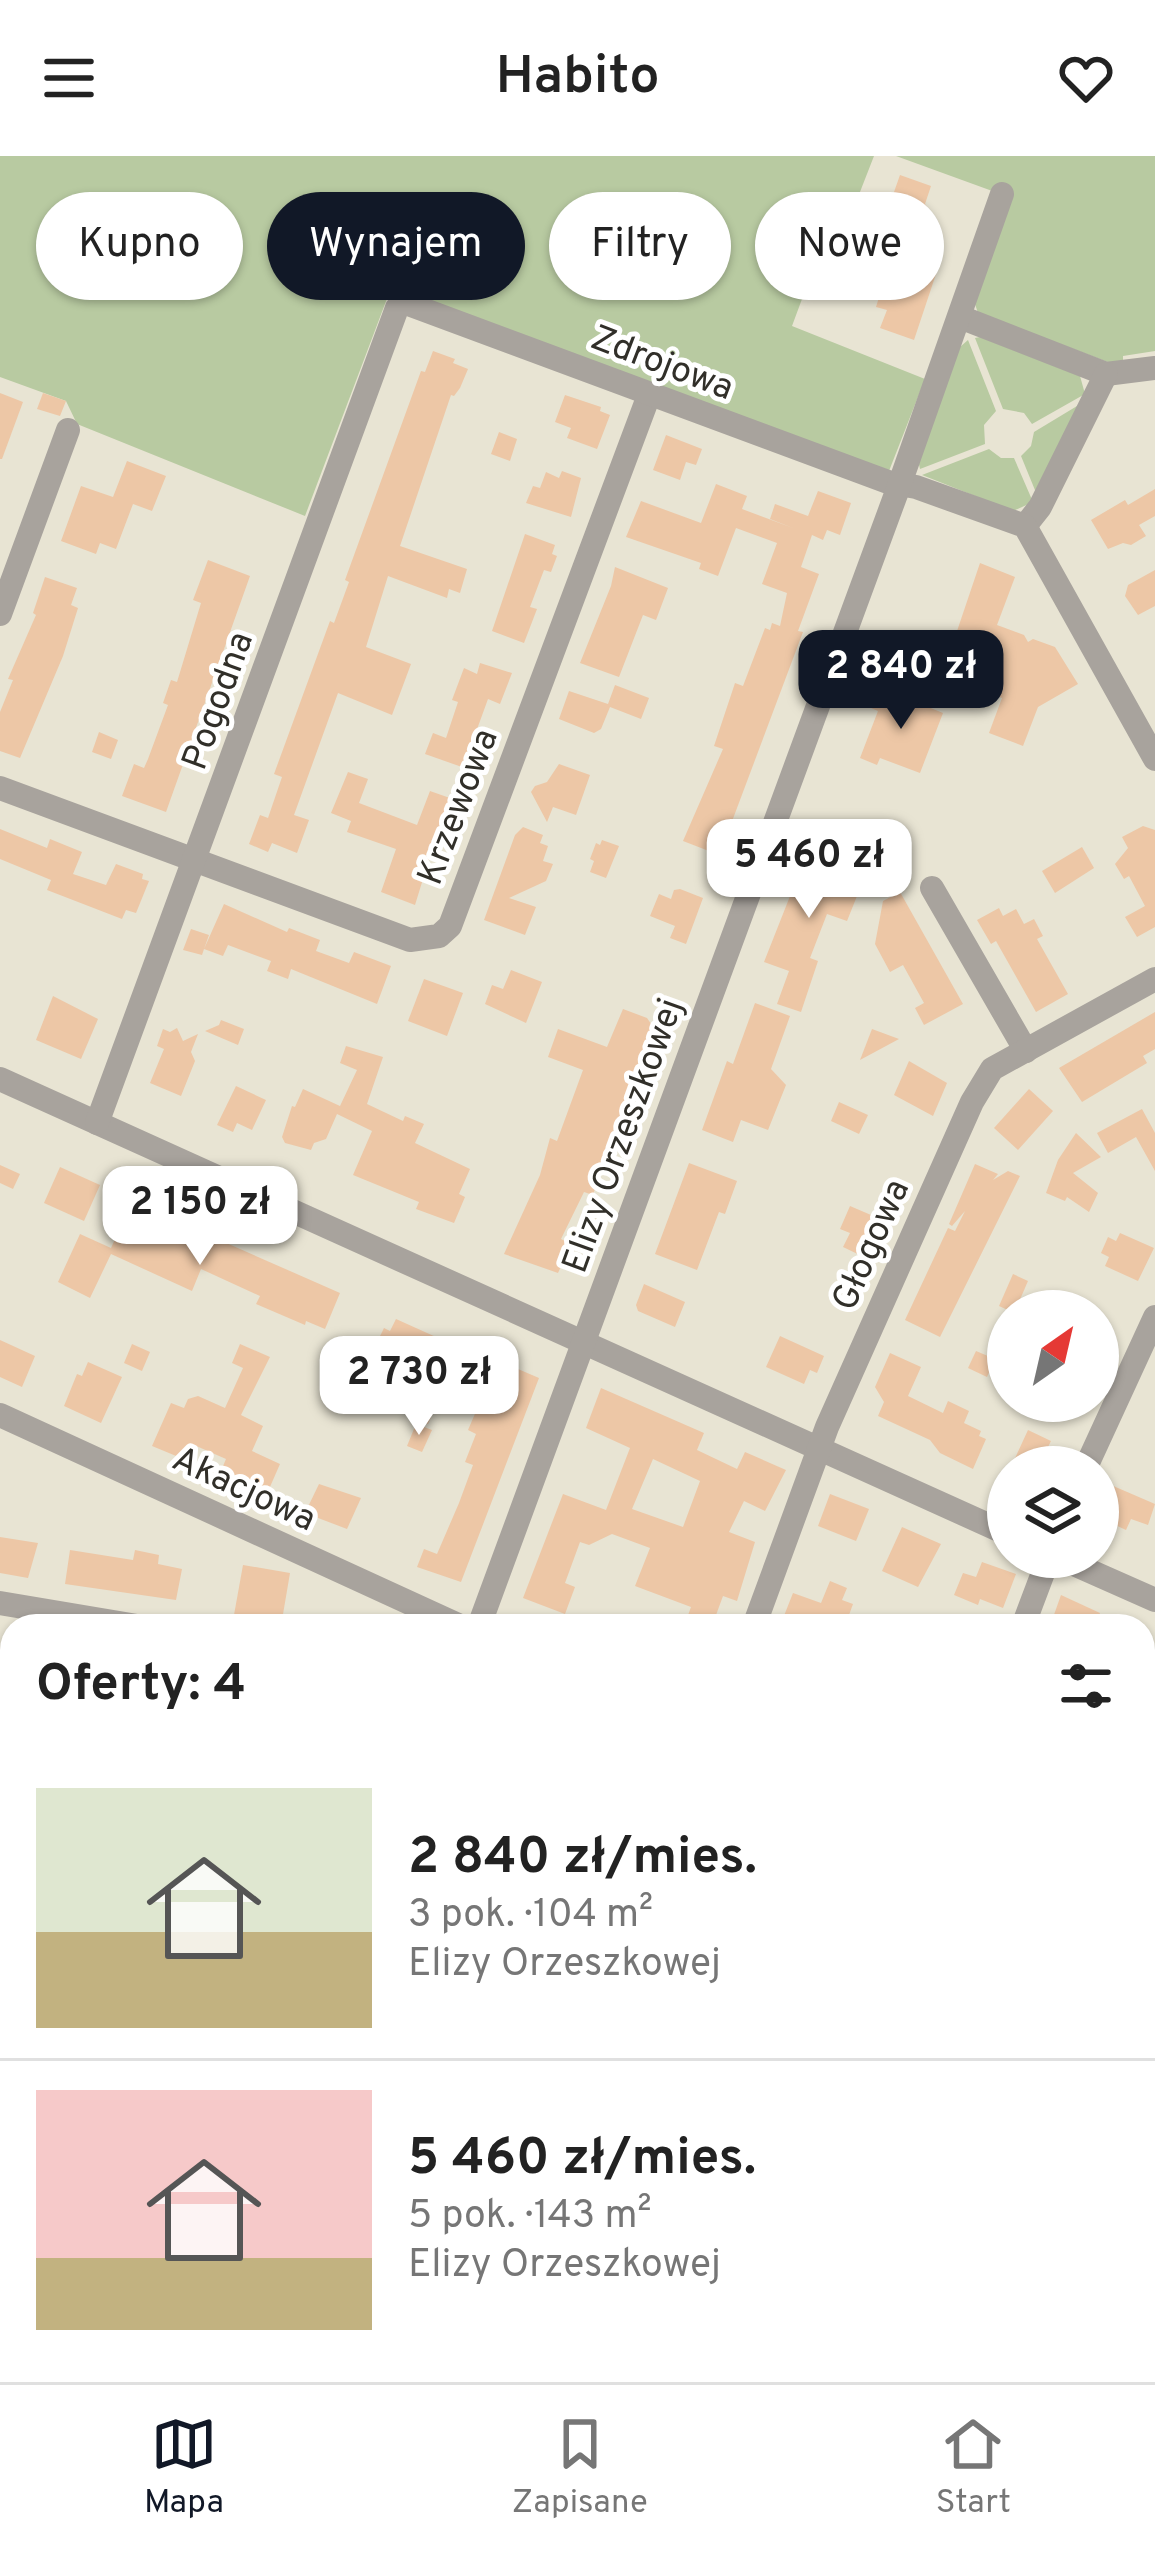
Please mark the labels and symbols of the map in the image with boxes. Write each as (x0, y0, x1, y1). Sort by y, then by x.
street label: Zdrojowa (584, 317, 739, 413)
street label: Pogodna (174, 626, 266, 777)
pin: 2 840 zł (777, 630, 1025, 732)
street label: Krzewowa (409, 723, 511, 892)
pin: 5 460 zł (685, 819, 933, 921)
street label: Elizy Orzeszkowej (554, 993, 696, 1280)
pin: 2 150 zł (76, 1166, 324, 1268)
street label: Głogowa (823, 1173, 922, 1318)
north arrow (987, 1290, 1119, 1422)
pin: 2 730 zł (295, 1336, 543, 1438)
street label: Akacjowa (164, 1437, 323, 1544)

